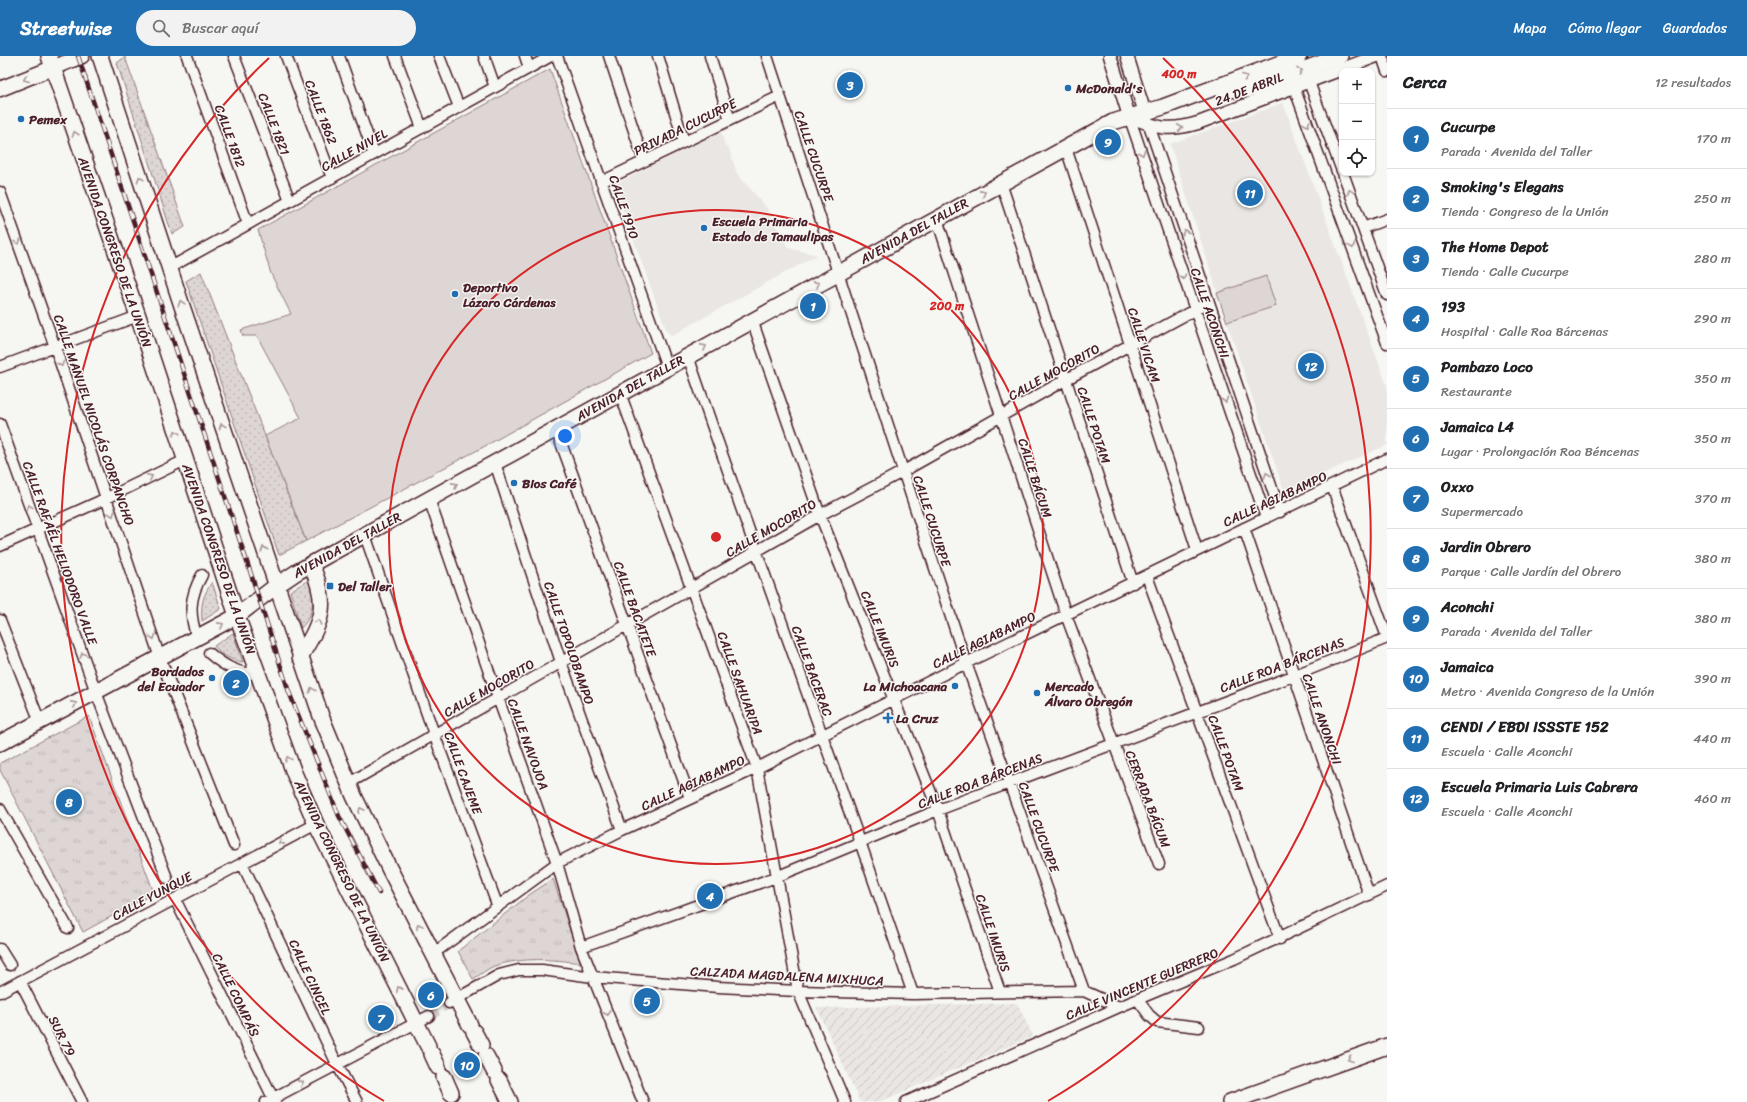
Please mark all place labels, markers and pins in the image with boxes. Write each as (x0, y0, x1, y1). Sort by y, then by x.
pin: 3 (837, 70, 863, 100)
place label: McDonald's (1075, 77, 1143, 100)
marker: McDonald's (1063, 83, 1073, 93)
place label: Pemex (29, 108, 67, 131)
marker: Pemex (16, 114, 26, 124)
pin: 9 (1095, 127, 1121, 157)
pin: 11 (1237, 178, 1263, 208)
place label: Escuela Primaria Estado de Tamaulipas (712, 210, 834, 248)
marker: Escuela Primaria Estado de Tamaulipas (699, 223, 709, 233)
place label: Deportivo Lázaro Cárdenas (463, 276, 556, 314)
marker: Deportivo Lázaro Cárdenas (450, 289, 460, 299)
pin: 1 (800, 291, 826, 321)
pin: 12 (1298, 351, 1324, 381)
place label: Bios Café (522, 472, 577, 495)
marker: Bios Café (509, 478, 519, 488)
centre of rings (709, 530, 723, 544)
place label: Del Taller (338, 575, 392, 598)
marker: Del Taller (325, 581, 335, 591)
place label: Bordados del Ecuador (137, 660, 206, 698)
pin: 2 (223, 668, 249, 698)
marker: Bordados del Ecuador (207, 673, 217, 683)
place label: La Michoacana (864, 675, 947, 698)
place label: Mercado Álvaro Obregón (1044, 675, 1133, 713)
marker: La Michoacana (950, 681, 960, 691)
marker: Mercado Álvaro Obregón (1032, 688, 1042, 698)
place label: La Cruz (896, 707, 939, 730)
marker: La Cruz (883, 713, 893, 723)
pin: 8 (56, 787, 82, 817)
pin: 4 (697, 881, 723, 911)
pin: 6 (418, 980, 444, 1010)
pin: 5 (634, 986, 660, 1016)
pin: 7 (368, 1003, 394, 1033)
pin: 10 (454, 1050, 480, 1080)

